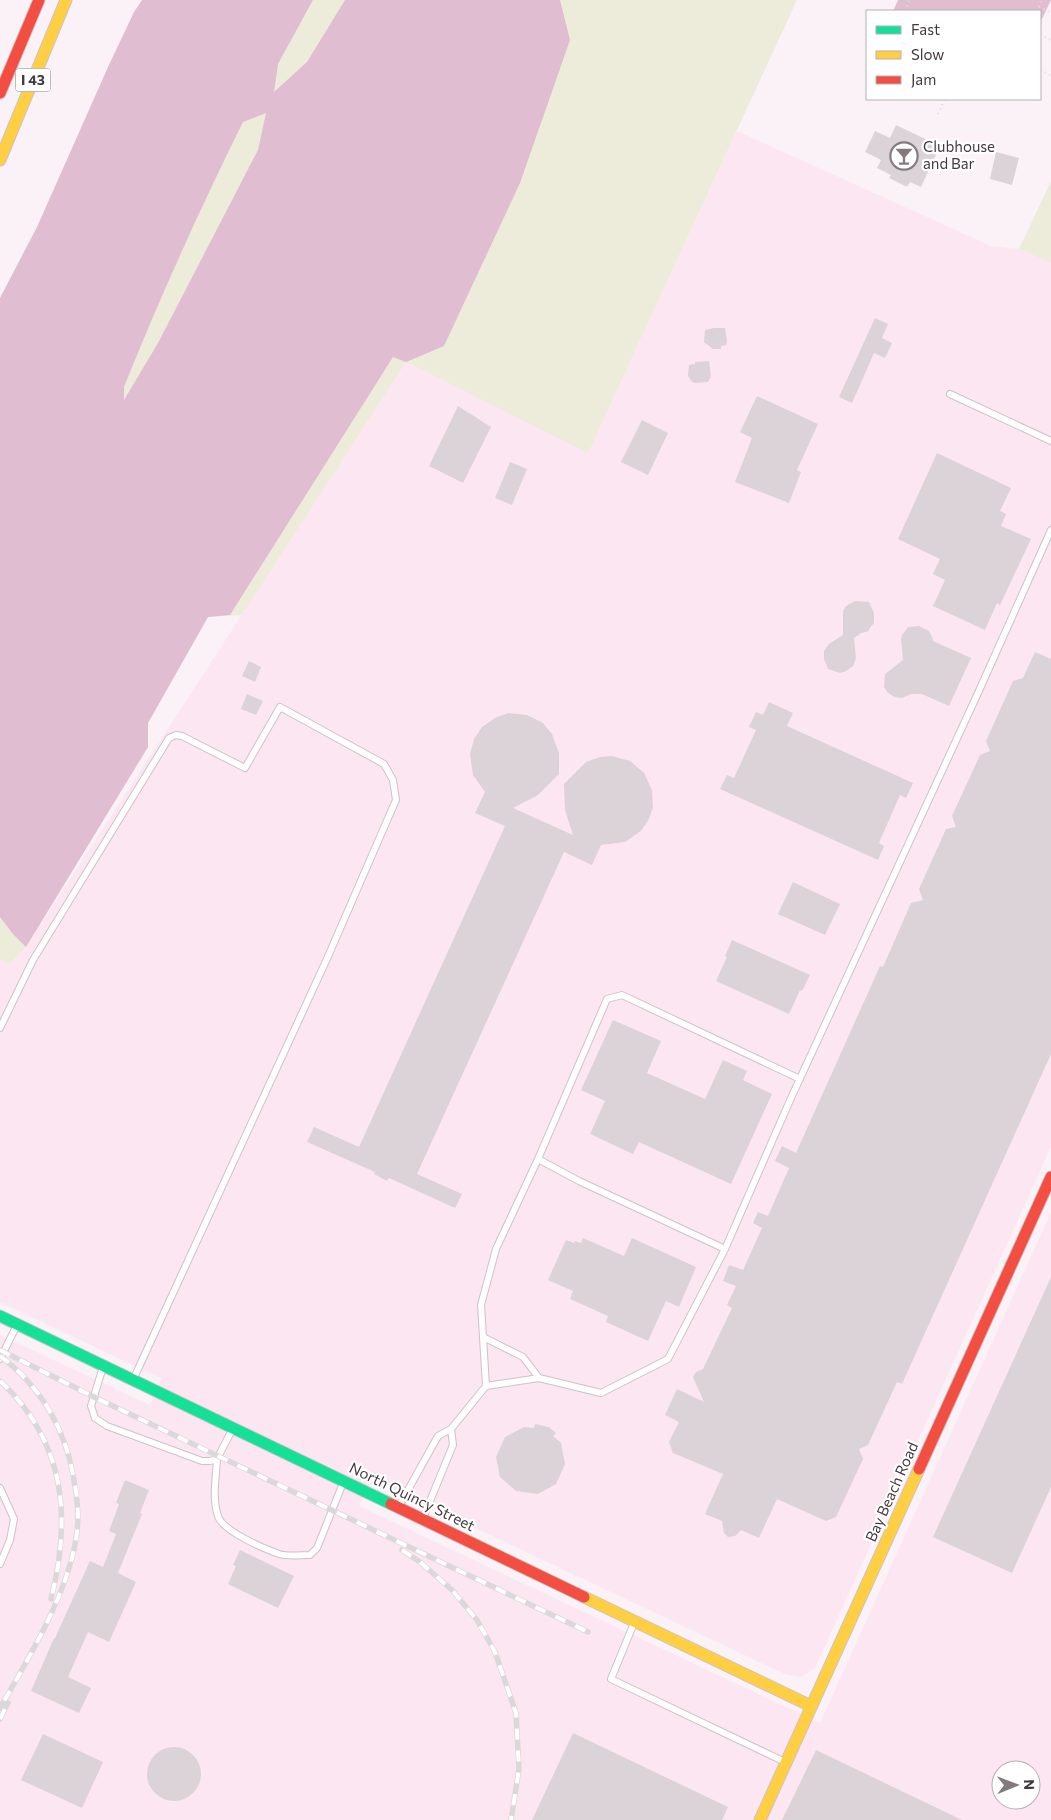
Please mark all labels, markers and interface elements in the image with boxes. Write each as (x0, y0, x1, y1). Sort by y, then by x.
legend (866, 10, 1041, 100)
text: Fast (911, 20, 940, 38)
text: Slow (911, 45, 944, 63)
road number: I 43 (15, 68, 50, 92)
text: Jam (911, 70, 936, 88)
place label: Clubhouse and Bar (923, 137, 995, 172)
bar icon: Clubhouse and Bar (889, 141, 919, 171)
street label: Bay Beach Road (861, 1439, 921, 1544)
street label: North Quincy Street (347, 1458, 478, 1534)
north arrow (991, 1760, 1041, 1810)
text: N (1021, 1779, 1038, 1790)

